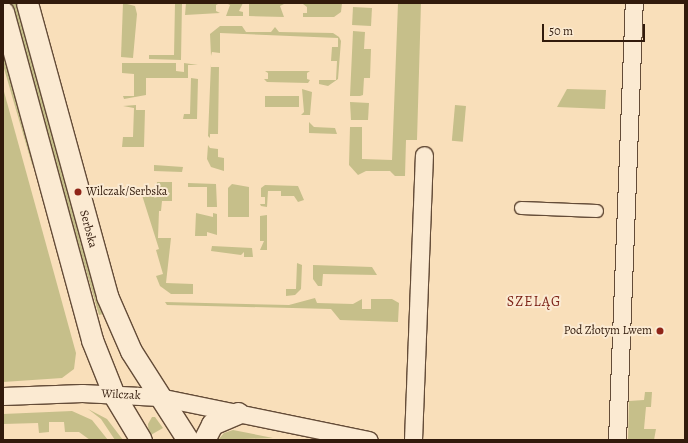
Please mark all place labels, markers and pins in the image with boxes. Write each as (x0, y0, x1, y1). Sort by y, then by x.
place label: Wilczak/Serbska (86, 185, 167, 199)
marker: Wilczak/Serbska (73, 187, 83, 197)
place label: Pod Złotym Lwem (564, 324, 652, 338)
marker: Pod Złotym Lwem (655, 326, 665, 336)

